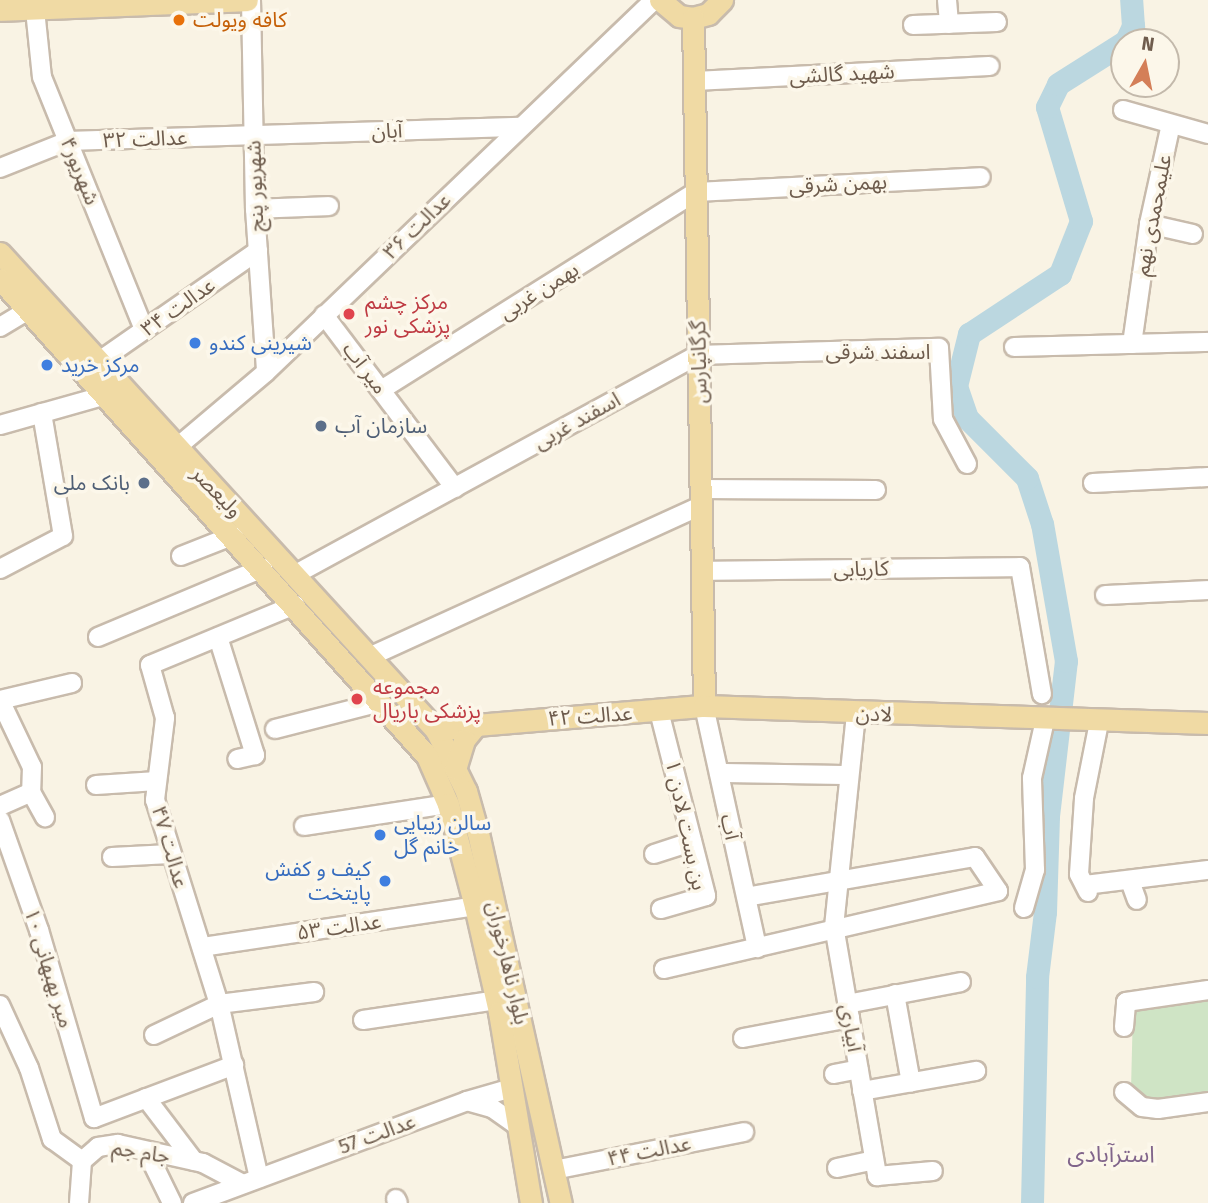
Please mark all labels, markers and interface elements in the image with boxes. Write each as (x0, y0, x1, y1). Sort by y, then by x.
place label: کافه ویولت (193, 7, 287, 33)
marker: کافه ویولت (171, 12, 187, 28)
north arrow (1110, 28, 1180, 98)
text: N (1140, 31, 1156, 56)
street label: شهید گالشی (789, 59, 895, 89)
street label: آبان (371, 118, 403, 144)
street label: عدالت ۳۲ (102, 125, 188, 153)
street label: شهریور۴ (55, 134, 105, 208)
street label: شهریور پنج (241, 140, 269, 232)
street label: علیمحمدی نهم (1129, 152, 1177, 278)
street label: بهمن شرقی (788, 169, 888, 199)
street label: عدالت ۳۶ (378, 188, 456, 264)
street label: بهمن غربی (495, 257, 583, 325)
street label: عدالت ۳۴ (136, 272, 220, 342)
place label: مرکز چشم پزشکی نور (365, 289, 450, 339)
marker: مرکز چشم پزشکی نور (339, 304, 359, 324)
street label: گرگانپارس (686, 320, 712, 404)
place label: شیرینی کندو (209, 330, 312, 356)
marker: شیرینی کندو (187, 335, 203, 351)
street label: میر آب (337, 337, 393, 399)
street label: اسفند شرقی (826, 339, 930, 365)
place label: مرکز خرید (61, 352, 140, 378)
marker: مرکز خرید (39, 357, 55, 373)
street label: اسفند غربی (529, 387, 625, 455)
place label: سازمان آب (335, 413, 427, 439)
marker: سازمان آب (313, 418, 329, 434)
street label: ولیعصر (186, 461, 248, 523)
place label: بانک ملی (54, 470, 130, 496)
marker: بانک ملی (136, 475, 152, 491)
street label: کاریابی (833, 556, 889, 582)
place label: مجموعه پزشکی باریال (373, 674, 481, 724)
marker: مجموعه پزشکی باریال (347, 689, 367, 709)
street label: عدالت ۴۲ (547, 700, 633, 732)
street label: لادن (855, 701, 893, 727)
street label: ۱ بن بست لادن (660, 757, 712, 893)
street label: عدالت ۴۷ (146, 803, 194, 891)
place label: سالن زیبایی خانم گل (394, 810, 491, 860)
street label: آب (715, 812, 745, 842)
marker: سالن زیبایی خانم گل (372, 827, 388, 843)
place label: کیف و کفش پایتخت (265, 856, 371, 906)
marker: کیف و کفش پایتخت (377, 873, 393, 889)
street label: بلوار ناهارخوران (482, 899, 534, 1027)
street label: ۱۰ میر بهبهانی (19, 905, 79, 1031)
street label: عدالت ۵۳ (295, 909, 383, 945)
street label: آبیاری (834, 1002, 868, 1054)
street label: عدالت 57 (335, 1108, 419, 1160)
street label: ۴۴ عدالت (605, 1131, 693, 1171)
street label: جام جم (110, 1135, 172, 1169)
district label: استرآبادی (1067, 1140, 1155, 1168)

